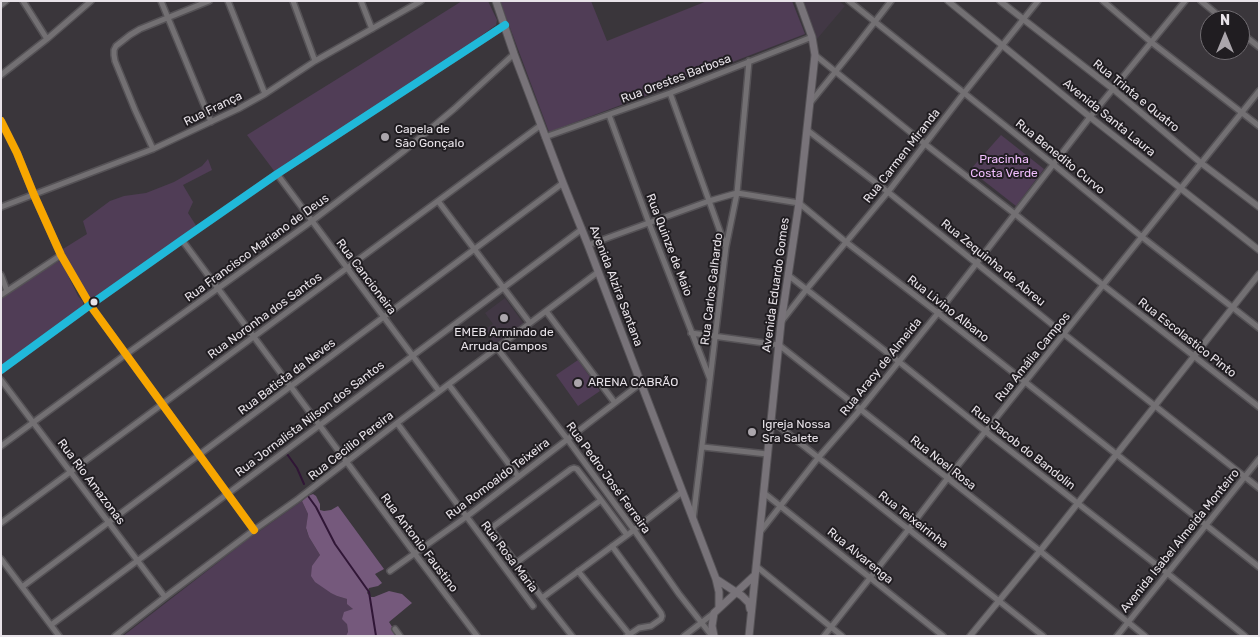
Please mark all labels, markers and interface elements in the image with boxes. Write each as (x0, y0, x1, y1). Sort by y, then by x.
north arrow (1200, 10, 1250, 60)
text: N (1220, 12, 1230, 29)
street label: Rua Orestes Barbosa (619, 51, 733, 107)
street label: Rua Trinta e Quatro (1090, 57, 1182, 135)
street label: Avenida Santa Laura (1060, 76, 1158, 160)
street label: Rua França (181, 89, 245, 129)
street label: Rua Carmen Miranda (861, 106, 943, 206)
street label: Rua Benedito Curvo (1012, 116, 1108, 198)
place label: Capela de São Gonçalo (395, 123, 464, 151)
marker: Capela de São Gonçalo (379, 131, 391, 143)
park label: Pracinha Costa Verde (970, 153, 1038, 181)
street label: Rua Francisco Mariano de Deus (182, 191, 332, 305)
street label: Rua Quinze de Maio (643, 192, 695, 298)
street label: Rua Zequinha de Abreu (938, 216, 1048, 310)
street label: Avenida Eduardo Gomes (759, 217, 793, 353)
street label: Avenida Alzira Santana (586, 224, 646, 348)
street label: Rua Carlos Galhardo (698, 232, 726, 346)
street label: Rua Cancioneira (333, 236, 399, 318)
street label: Rua Noronha dos Santos (205, 270, 325, 362)
street label: Rua Livino Albano (904, 273, 992, 345)
street label: Rua Escolastico Pinto (1135, 295, 1239, 381)
unlabelled marker (89, 297, 99, 307)
street label: Rua Amália Campos (993, 309, 1073, 405)
marker: EMEB Armindo de Arruda Campos (498, 312, 510, 324)
street label: Rua Aracy de Almeida (837, 315, 925, 419)
place label: EMEB Armindo de Arruda Campos (454, 326, 554, 354)
street label: Rua Batista da Neves (236, 336, 338, 418)
street label: Rua Jornalista Nilson dos Santos (233, 358, 387, 480)
place label: ARENA CABRÃO (588, 376, 678, 390)
marker: ARENA CABRÃO (572, 377, 584, 389)
street label: Rua Jacob do Bandolin (968, 403, 1078, 493)
street label: Rua Cecilio Pereira (306, 408, 396, 484)
place label: Igreja Nossa Sra Salete (762, 418, 830, 446)
street label: Rua Pedro José Ferreira (563, 420, 653, 536)
marker: Igreja Nossa Sra Salete (746, 426, 758, 438)
street label: Rua Noel Rosa (907, 433, 979, 493)
street label: Rua Romoaldo Teixeira (443, 435, 553, 523)
street label: Rua Rio Amazonas (54, 436, 128, 528)
street label: Avenida Isabel Almeida Monteiro (1118, 466, 1242, 616)
street label: Rua Teixeirinha (875, 488, 951, 552)
street label: Rua Antonio Faustino (377, 491, 461, 595)
street label: Rua Rosa Maria (478, 519, 540, 595)
street label: Rua Alvarenga (824, 525, 896, 587)

